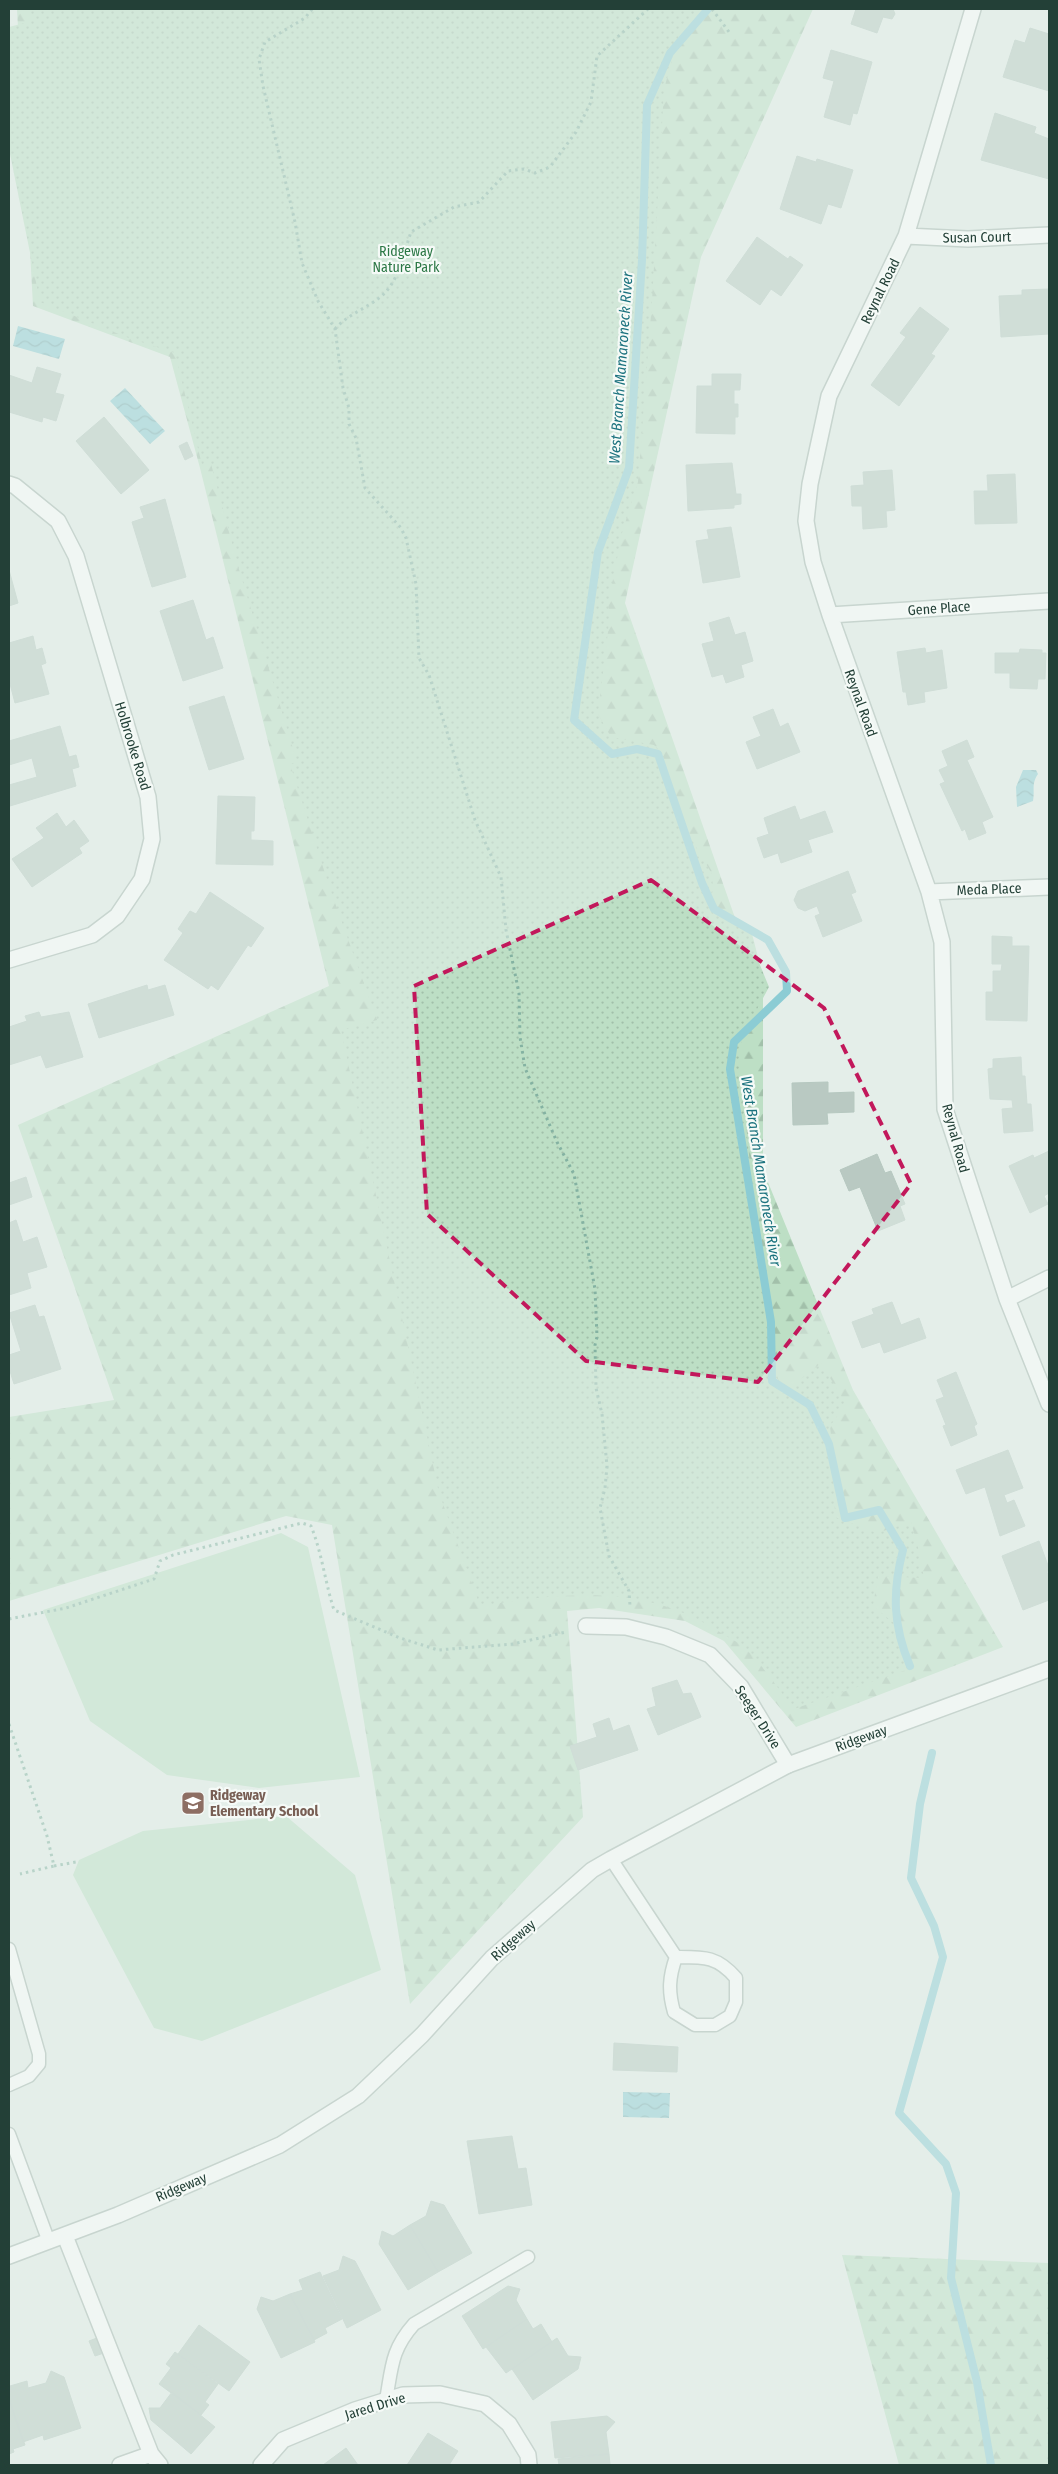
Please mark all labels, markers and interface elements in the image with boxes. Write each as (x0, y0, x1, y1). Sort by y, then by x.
street label: Susan Court (943, 228, 1012, 247)
park label: Ridgeway Nature Park (373, 243, 440, 276)
street label: Reynal Road (857, 256, 904, 327)
water label: West Branch Mamaroneck River (605, 271, 637, 465)
street label: Gene Place (907, 598, 971, 619)
street label: Reynal Road (840, 667, 881, 739)
street label: Holbrooke Road (111, 700, 154, 793)
street label: Meda Place (956, 880, 1022, 899)
water label: West Branch Mamaroneck River (737, 1075, 785, 1268)
street label: Reynal Road (938, 1102, 973, 1174)
street label: Seeger Drive (731, 1683, 784, 1752)
street label: Ridgeway (833, 1721, 890, 1756)
place label: Ridgeway Elementary School (210, 1787, 319, 1820)
school or university icon: Ridgeway Elementary School (180, 1790, 206, 1816)
street label: Ridgeway (488, 1916, 540, 1965)
street label: Ridgeway (153, 2169, 210, 2206)
street label: Jared Drive (343, 2389, 408, 2424)

